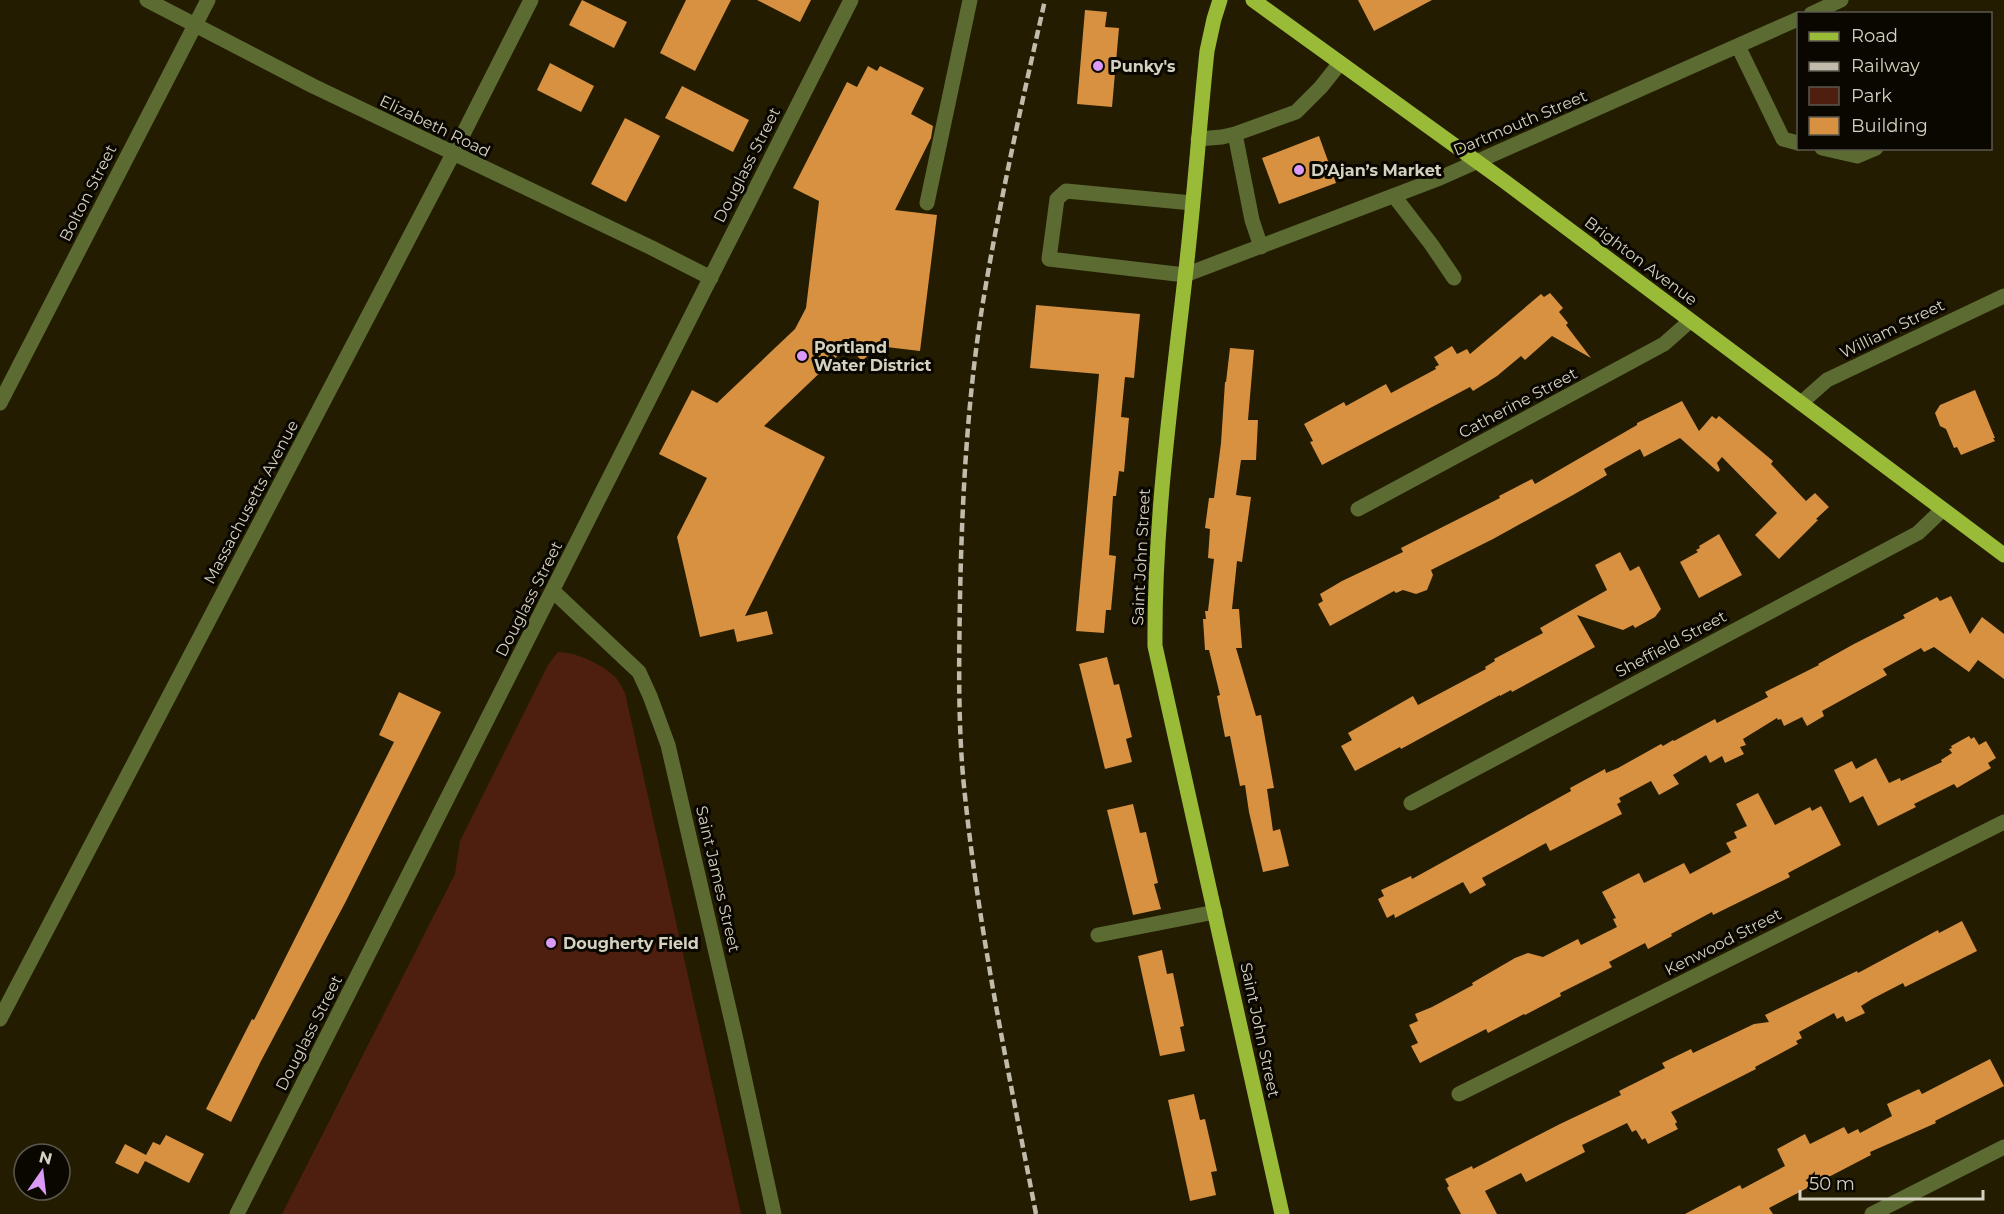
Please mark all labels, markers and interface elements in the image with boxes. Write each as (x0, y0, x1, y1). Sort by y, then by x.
legend (1797, 12, 1992, 150)
text: Road (1851, 25, 1898, 47)
text: Railway (1851, 55, 1920, 77)
place label: Punky's (1110, 57, 1176, 76)
marker: Punky's (1091, 59, 1105, 73)
text: Park (1851, 85, 1892, 107)
street label: Dartmouth Street (1450, 86, 1590, 160)
street label: Elizabeth Road (377, 91, 493, 161)
street label: Douglass Street (710, 104, 784, 226)
text: Building (1851, 115, 1928, 137)
street label: Bolton Street (56, 141, 121, 244)
place label: D’Ajan’s Market (1311, 161, 1442, 180)
marker: D’Ajan’s Market (1292, 163, 1306, 177)
street label: Brighton Avenue (1581, 212, 1701, 310)
street label: William Street (1837, 295, 1948, 362)
place label: Portland Water District (814, 338, 932, 375)
marker: Portland Water District (795, 349, 809, 363)
street label: Catherine Street (1456, 364, 1581, 442)
street label: Massachusetts Avenue (200, 417, 302, 587)
street label: Saint John Street (1128, 487, 1154, 626)
street label: Douglass Street (492, 538, 566, 660)
street label: Sheffield Street (1612, 607, 1730, 681)
street label: Saint James Street (692, 804, 744, 954)
street label: Kenwood Street (1661, 904, 1785, 980)
place label: Dougherty Field (563, 934, 699, 953)
marker: Dougherty Field (544, 936, 558, 950)
street label: Saint John Street (1236, 961, 1284, 1100)
street label: Douglass Street (272, 972, 346, 1094)
north arrow (12, 1142, 72, 1202)
text: N (37, 1147, 54, 1169)
scale bar (1800, 1163, 1983, 1201)
text: 50 m (1809, 1173, 1855, 1195)

